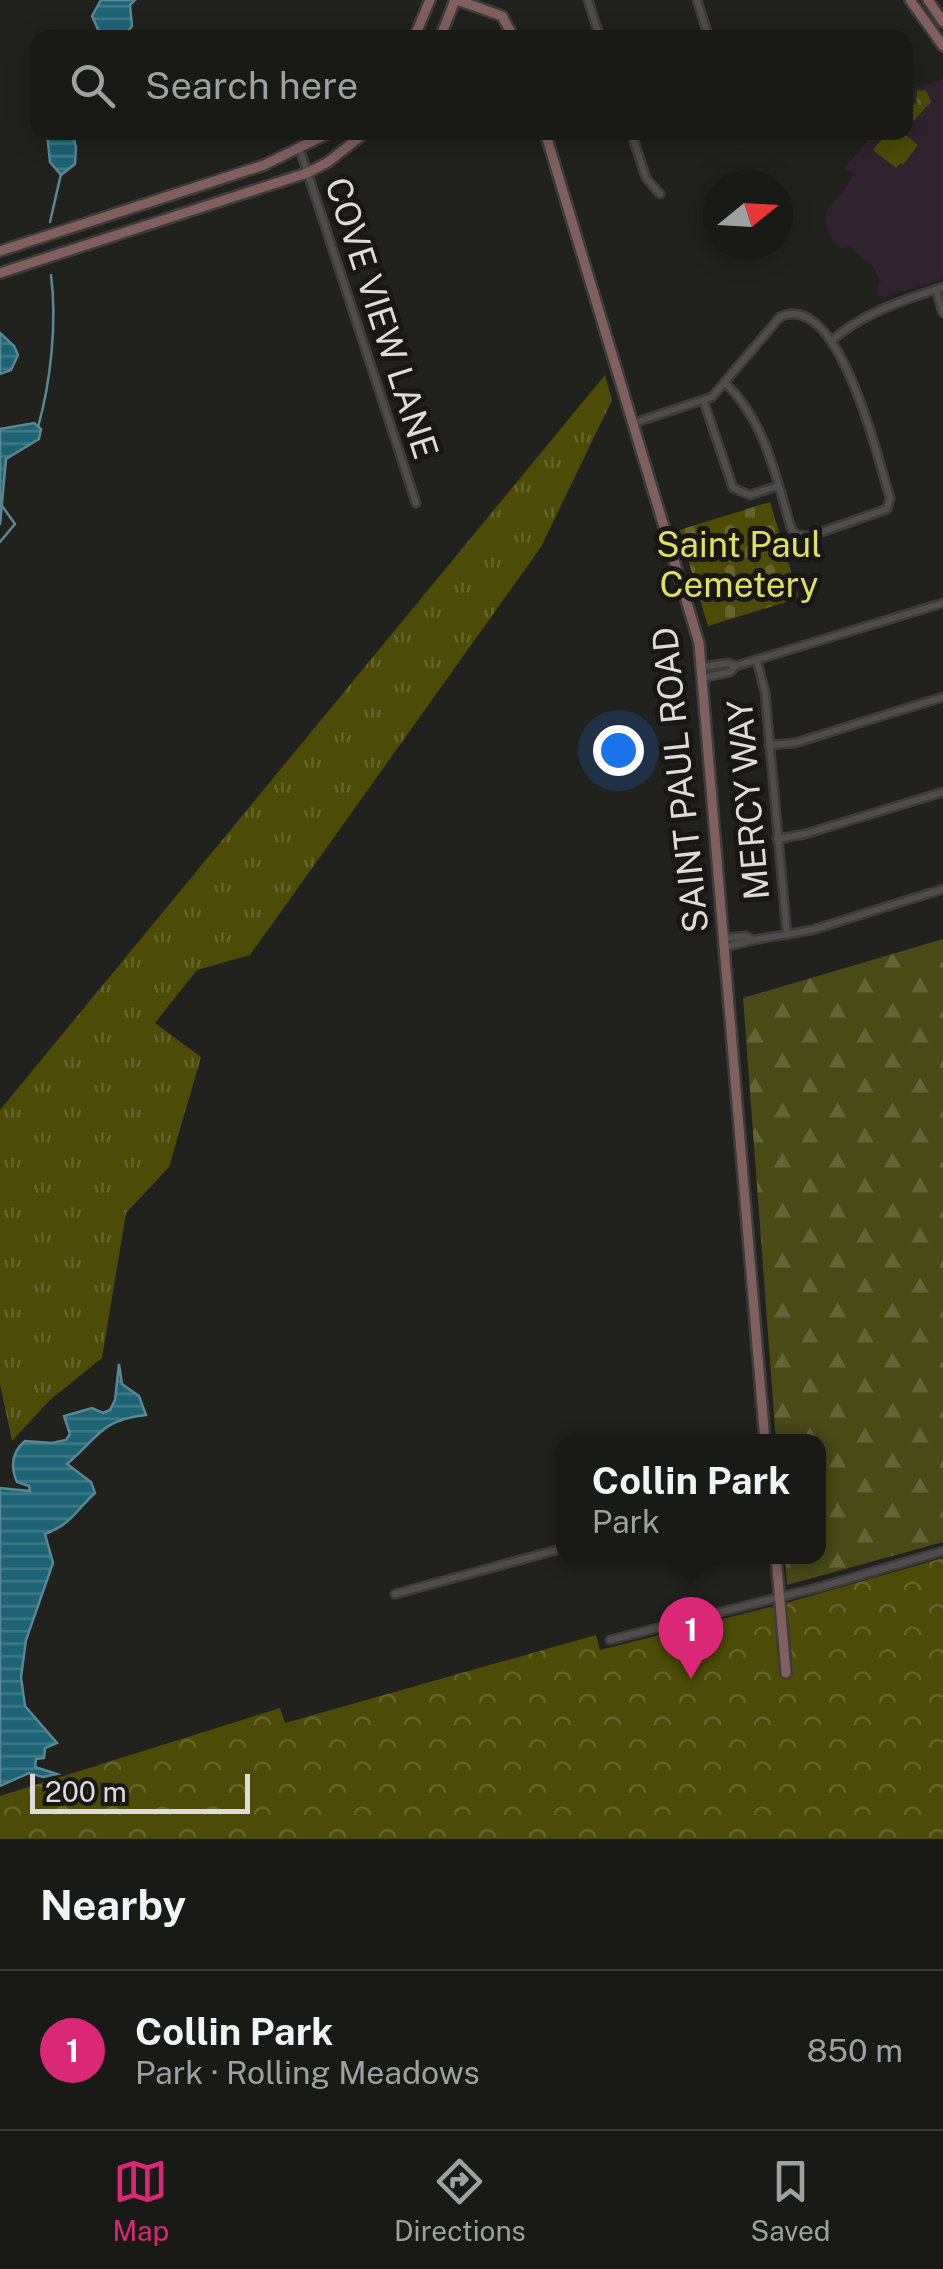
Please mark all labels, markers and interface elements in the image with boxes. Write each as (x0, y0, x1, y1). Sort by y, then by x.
search box (30, 30, 913, 140)
icon: search (65, 58, 120, 113)
text: Search here (145, 63, 358, 108)
north arrow (703, 170, 793, 260)
street label: COVE VIEW LANE (317, 172, 447, 464)
park label: Saint Paul Cemetery (656, 524, 822, 605)
street label: SAINT PAUL ROAD (644, 625, 716, 935)
street label: MERCY WAY (719, 698, 777, 902)
your location (593, 725, 644, 776)
popup (556, 1434, 826, 1564)
text: Collin Park (592, 1458, 790, 1503)
text: Park (592, 1503, 660, 1540)
pin: 1 (658, 1596, 724, 1679)
scale bar (30, 1769, 250, 1814)
text: 200 m (45, 1775, 127, 1808)
text: Nearby (40, 1880, 186, 1929)
text: Collin Park (135, 2009, 333, 2054)
text: 1 (66, 2032, 79, 2069)
text: 850 m (807, 2032, 903, 2069)
text: Park · Rolling Meadows (135, 2054, 480, 2091)
tab: Map (112, 2154, 169, 2247)
tab: Directions (394, 2154, 526, 2247)
tab: Saved (750, 2154, 831, 2247)

